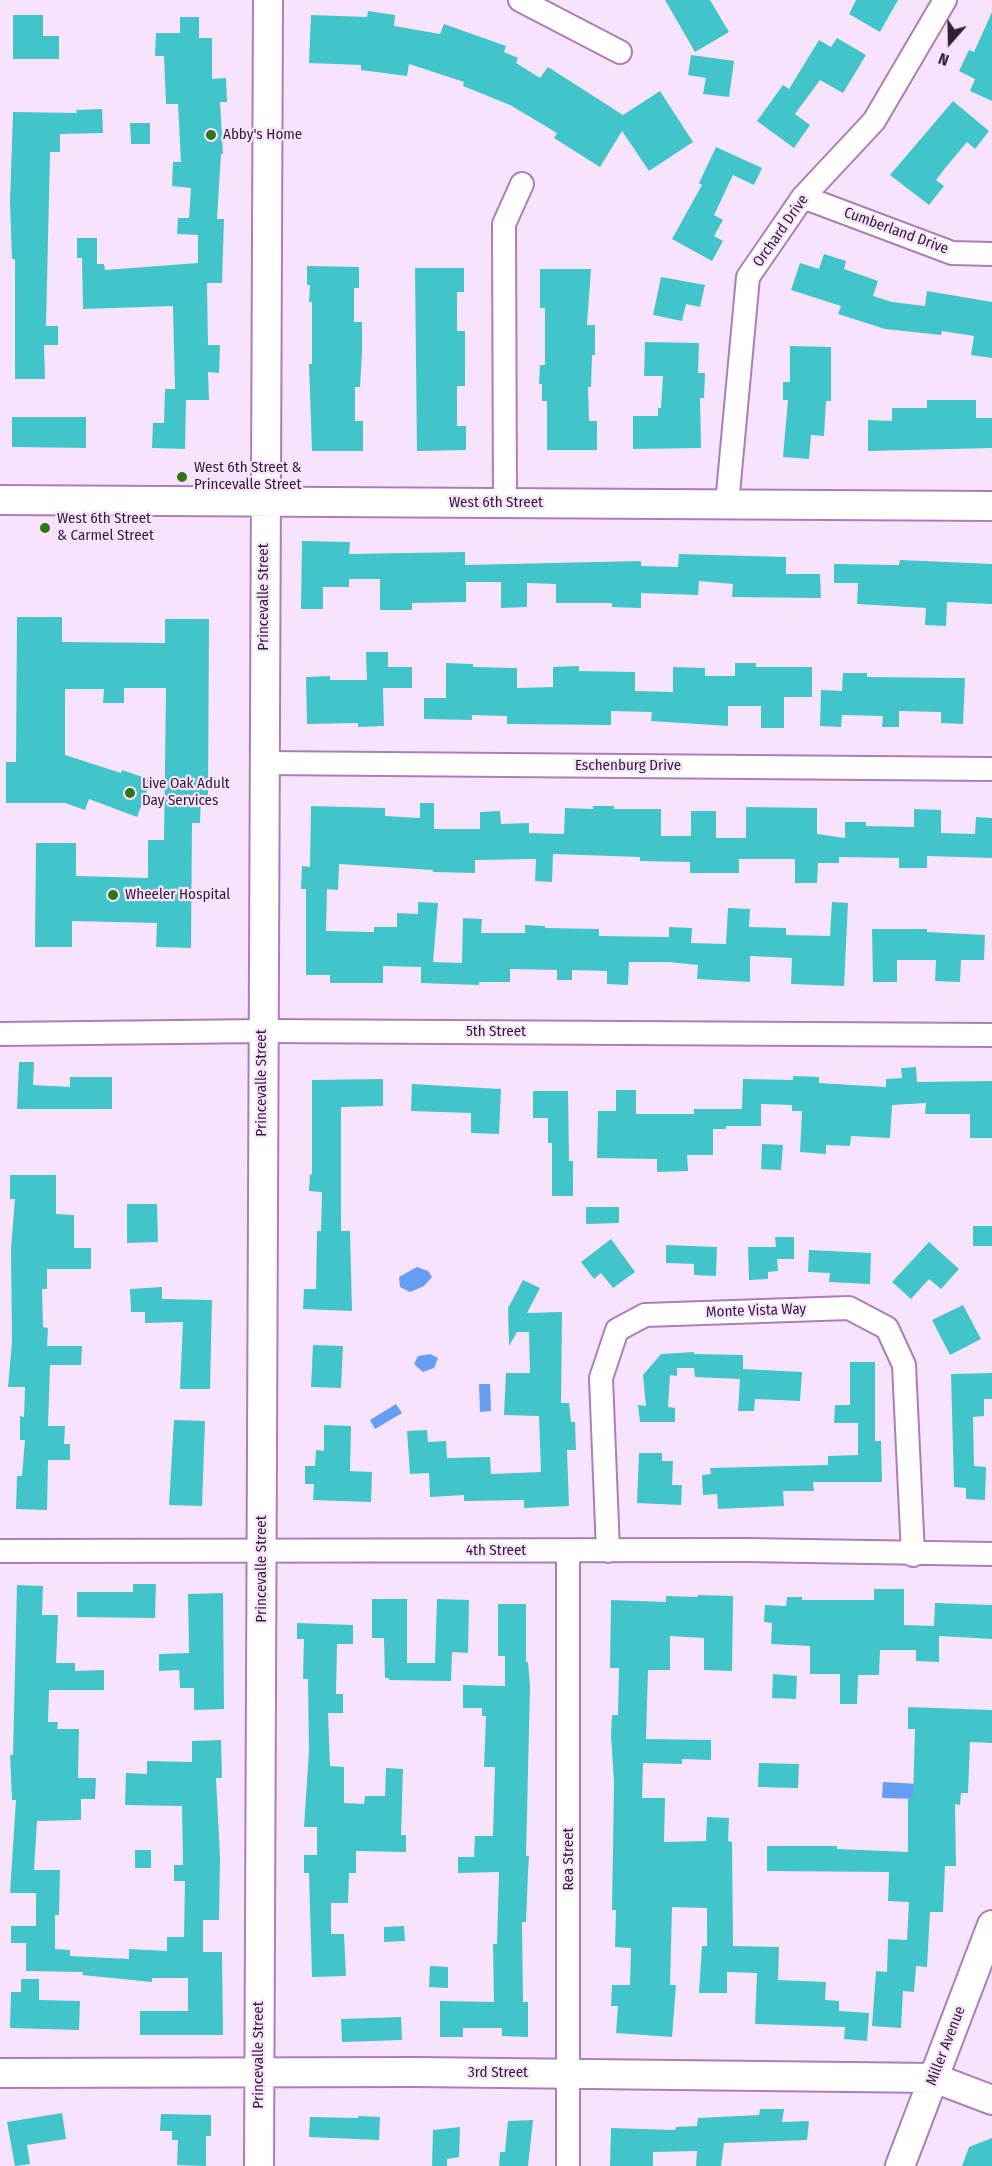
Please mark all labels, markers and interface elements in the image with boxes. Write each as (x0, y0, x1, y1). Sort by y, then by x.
north arrow (920, 12, 980, 72)
text: N (936, 49, 951, 70)
place label: Abby's Home (223, 126, 302, 144)
marker: Abby's Home (204, 128, 218, 142)
street label: Orchard Drive (750, 191, 812, 271)
street label: Cumberland Drive (841, 204, 951, 258)
place label: West 6th Street & Princevalle Street (194, 459, 301, 494)
marker: West 6th Street & Princevalle Street (175, 470, 189, 484)
street label: West 6th Street (449, 494, 543, 512)
place label: West 6th Street & Carmel Street (57, 510, 154, 545)
marker: West 6th Street & Carmel Street (38, 521, 52, 535)
street label: Princevalle Street (255, 543, 273, 651)
street label: Eschenburg Drive (575, 757, 681, 775)
place label: Live Oak Adult Day Services (142, 775, 230, 810)
marker: Live Oak Adult Day Services (123, 786, 137, 800)
place label: Wheeler Hospital (125, 886, 230, 904)
marker: Wheeler Hospital (106, 888, 120, 902)
street label: 5th Street (466, 1023, 526, 1041)
street label: Princevalle Street (253, 1029, 271, 1137)
street label: Monte Vista Way (706, 1300, 806, 1322)
street label: Princevalle Street (253, 1515, 271, 1623)
street label: 4th Street (466, 1542, 526, 1560)
street label: Rea Street (560, 1828, 578, 1890)
street label: Princevalle Street (250, 2001, 268, 2109)
street label: Miller Avenue (923, 2004, 969, 2088)
street label: 3rd Street (468, 2064, 528, 2082)

